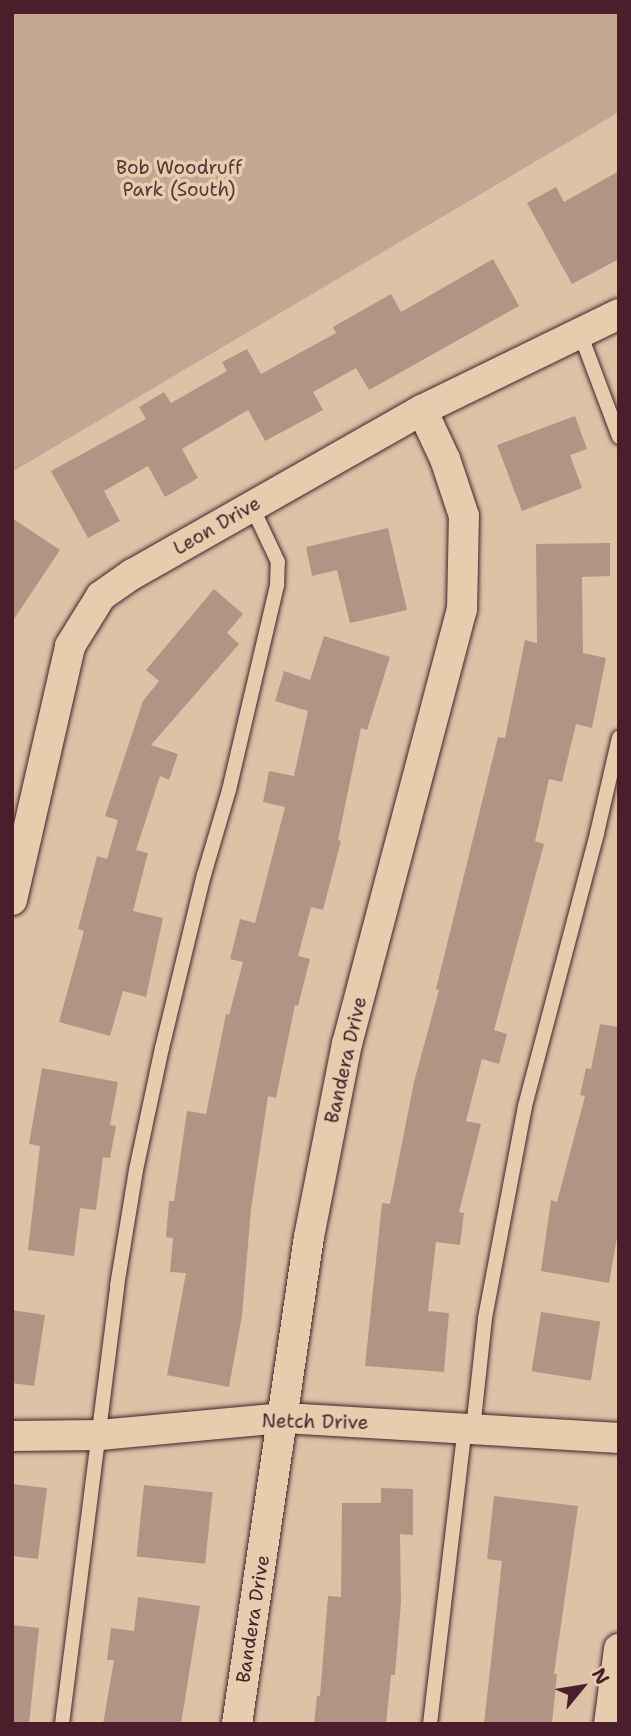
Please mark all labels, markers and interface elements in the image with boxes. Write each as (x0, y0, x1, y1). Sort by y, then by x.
park label: Bob Woodruff Park (South) (116, 157, 242, 201)
street label: Leon Drive (169, 492, 265, 560)
street label: Bandera Drive (320, 994, 372, 1126)
street label: Netch Drive (261, 1410, 369, 1434)
street label: Bandera Drive (232, 1553, 274, 1685)
north arrow (547, 1652, 617, 1722)
text: N (586, 1663, 615, 1689)

